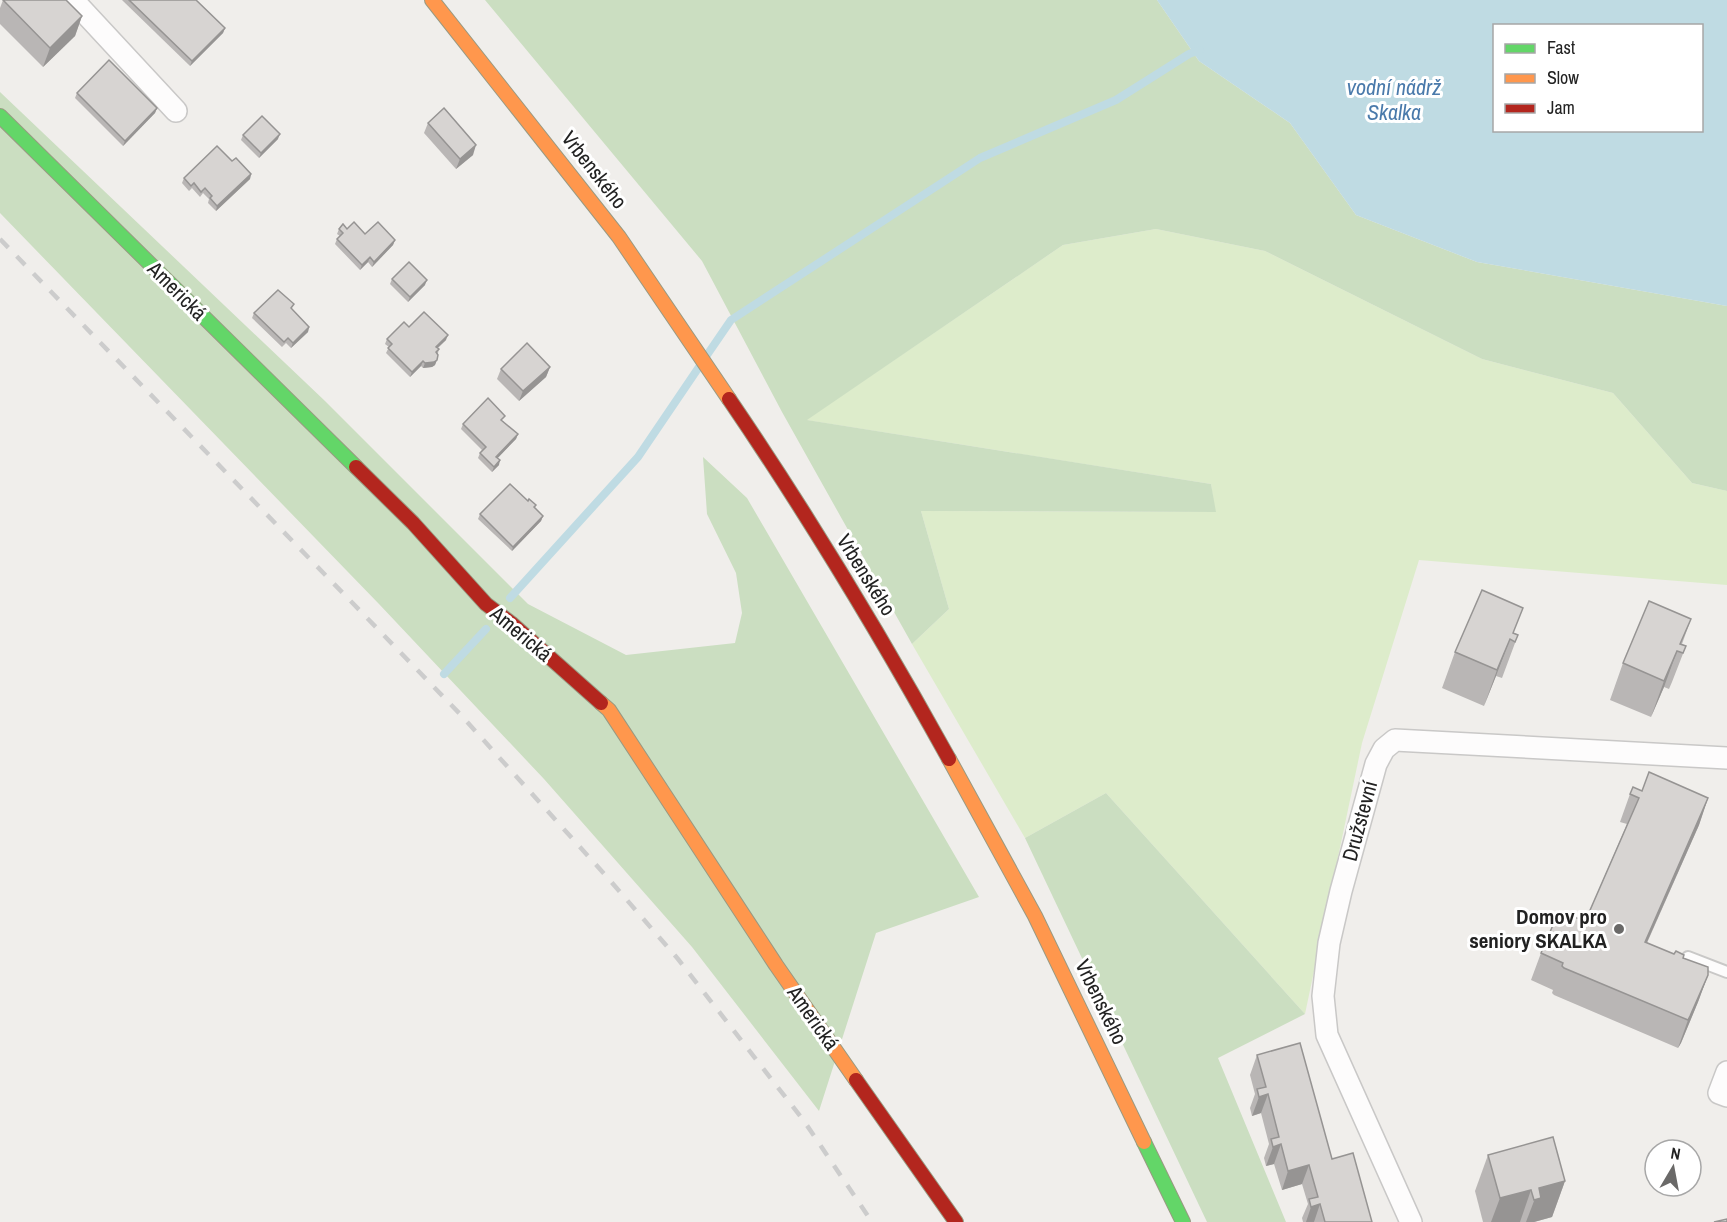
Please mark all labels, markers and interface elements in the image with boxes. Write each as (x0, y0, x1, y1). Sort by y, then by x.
legend (1493, 24, 1703, 132)
text: Fast (1547, 35, 1575, 60)
text: Slow (1547, 65, 1579, 90)
water label: vodní nádrž Skalka (1347, 72, 1442, 127)
text: Jam (1547, 95, 1575, 120)
street label: Vrbenského (555, 125, 634, 215)
street label: Americká (141, 254, 214, 327)
street label: Vrbenského (830, 528, 903, 621)
street label: Americká (483, 598, 559, 668)
street label: Družstevní (1335, 777, 1384, 864)
place label: Domov pro seniory SKALKA (1469, 902, 1608, 955)
marker: Domov pro seniory SKALKA (1612, 922, 1626, 936)
street label: Vrbenského (1068, 954, 1134, 1049)
street label: Americká (780, 979, 846, 1056)
north arrow (1643, 1138, 1703, 1198)
text: N (1669, 1142, 1682, 1165)

